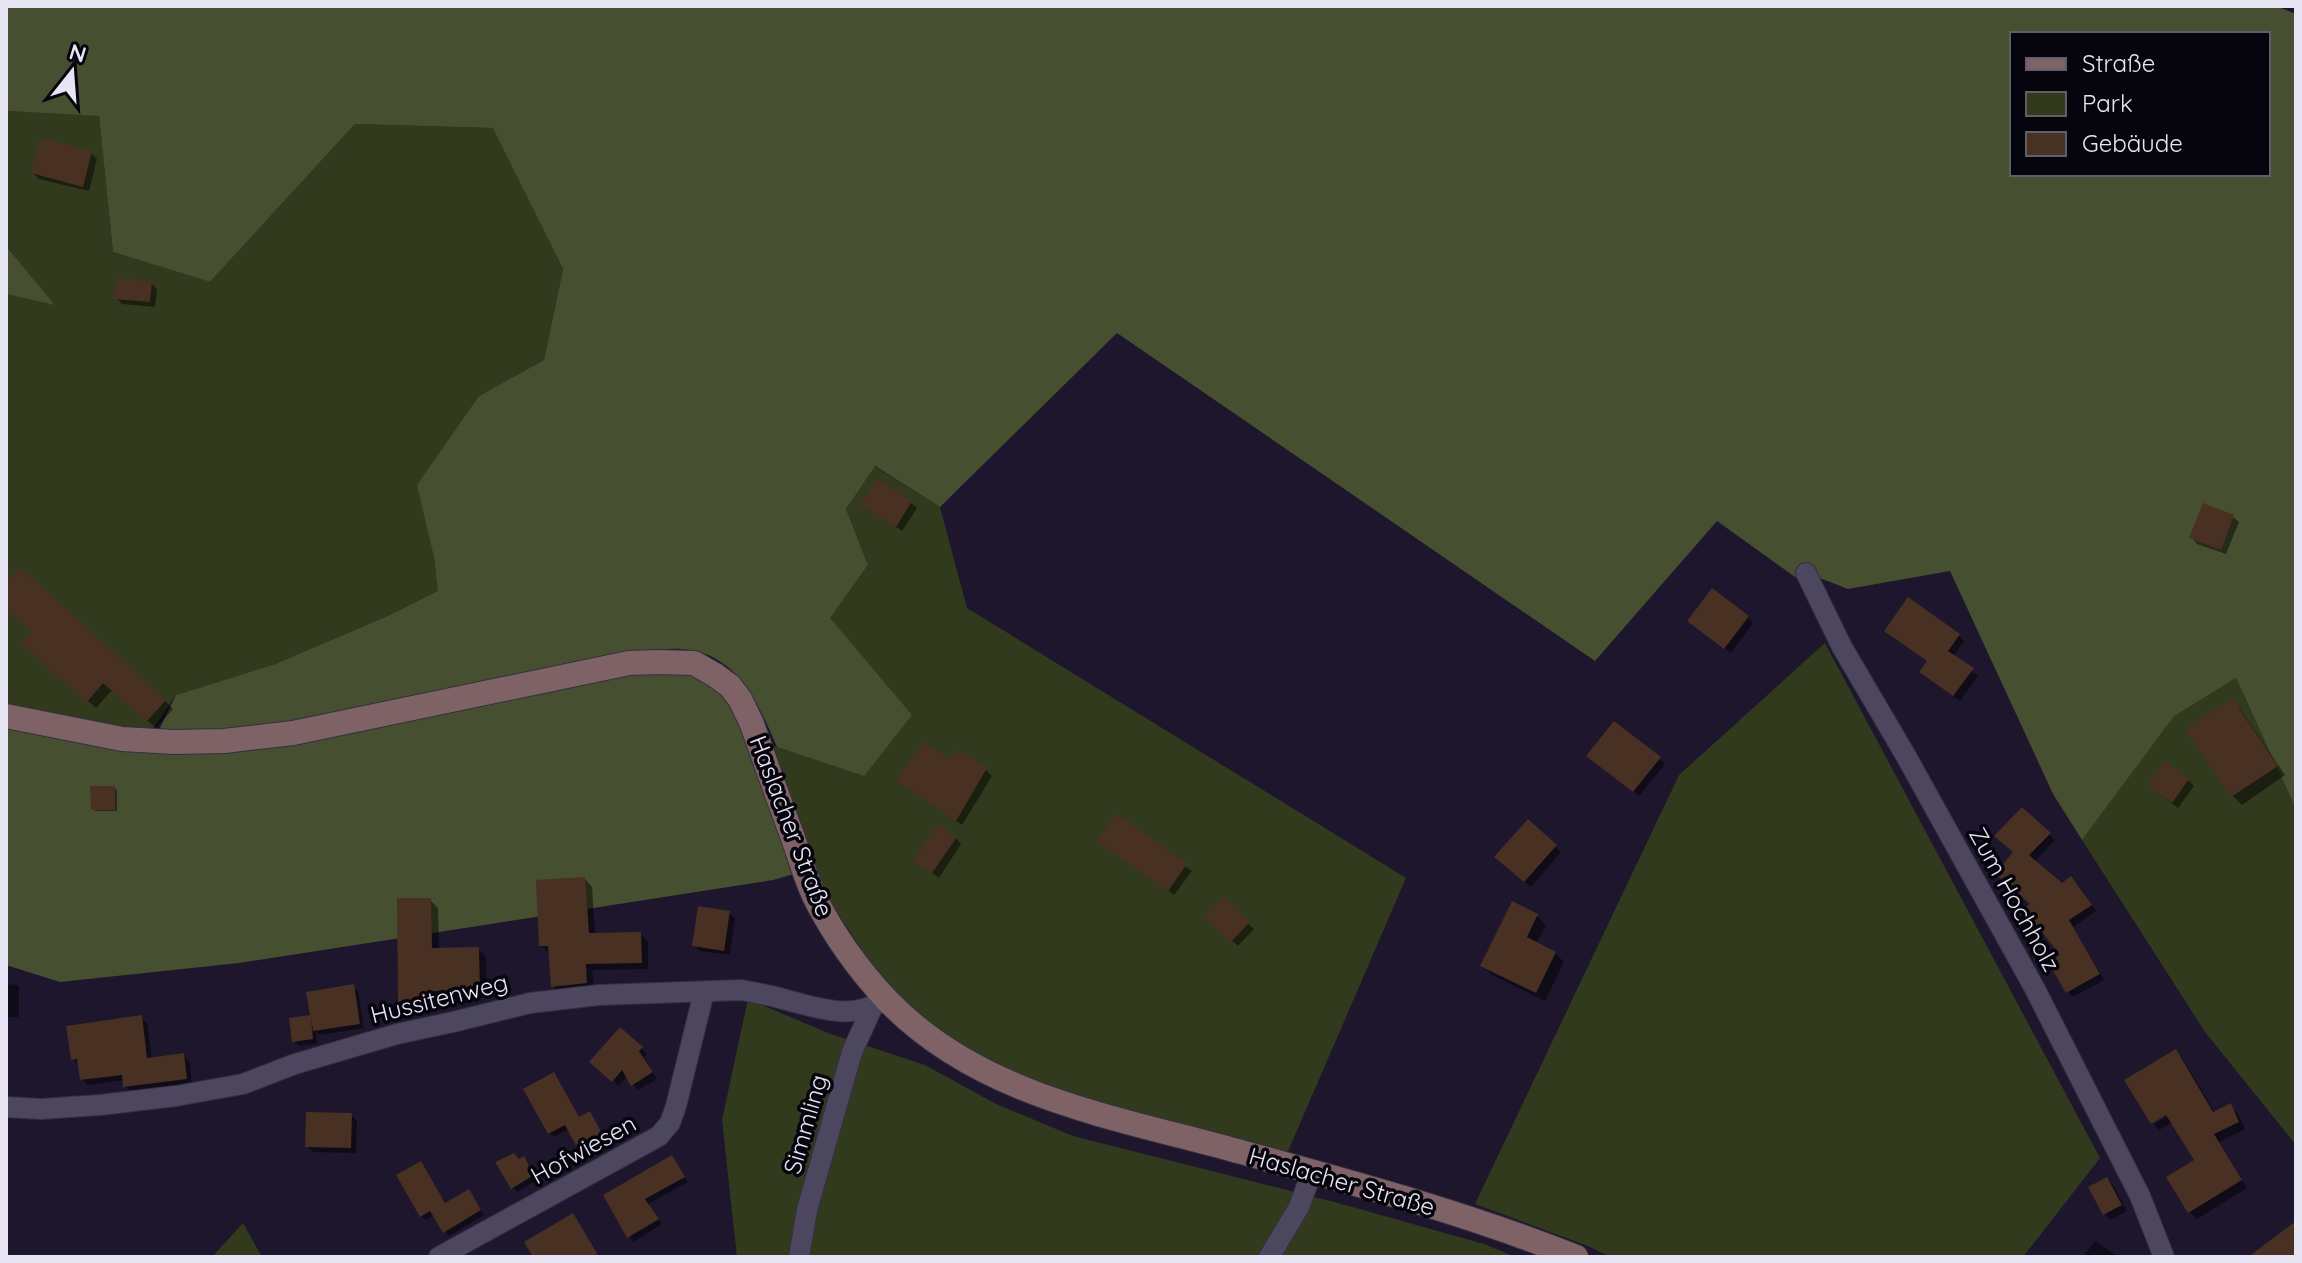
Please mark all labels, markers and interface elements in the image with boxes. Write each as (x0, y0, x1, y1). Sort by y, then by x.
north arrow (32, 32, 112, 112)
legend (2010, 32, 2270, 176)
text: N (66, 37, 90, 69)
text: Straße (2082, 48, 2155, 78)
text: Park (2082, 88, 2133, 118)
text: Gebäude (2082, 128, 2183, 158)
street label: Haslacher Straße (744, 731, 840, 921)
street label: Zum Hochholz (1963, 822, 2067, 976)
street label: Hussitenweg (367, 966, 511, 1030)
street label: Simmling (777, 1071, 833, 1177)
street label: Hofwiesen (525, 1108, 641, 1190)
street label: Haslacher Straße (1246, 1140, 1438, 1222)

